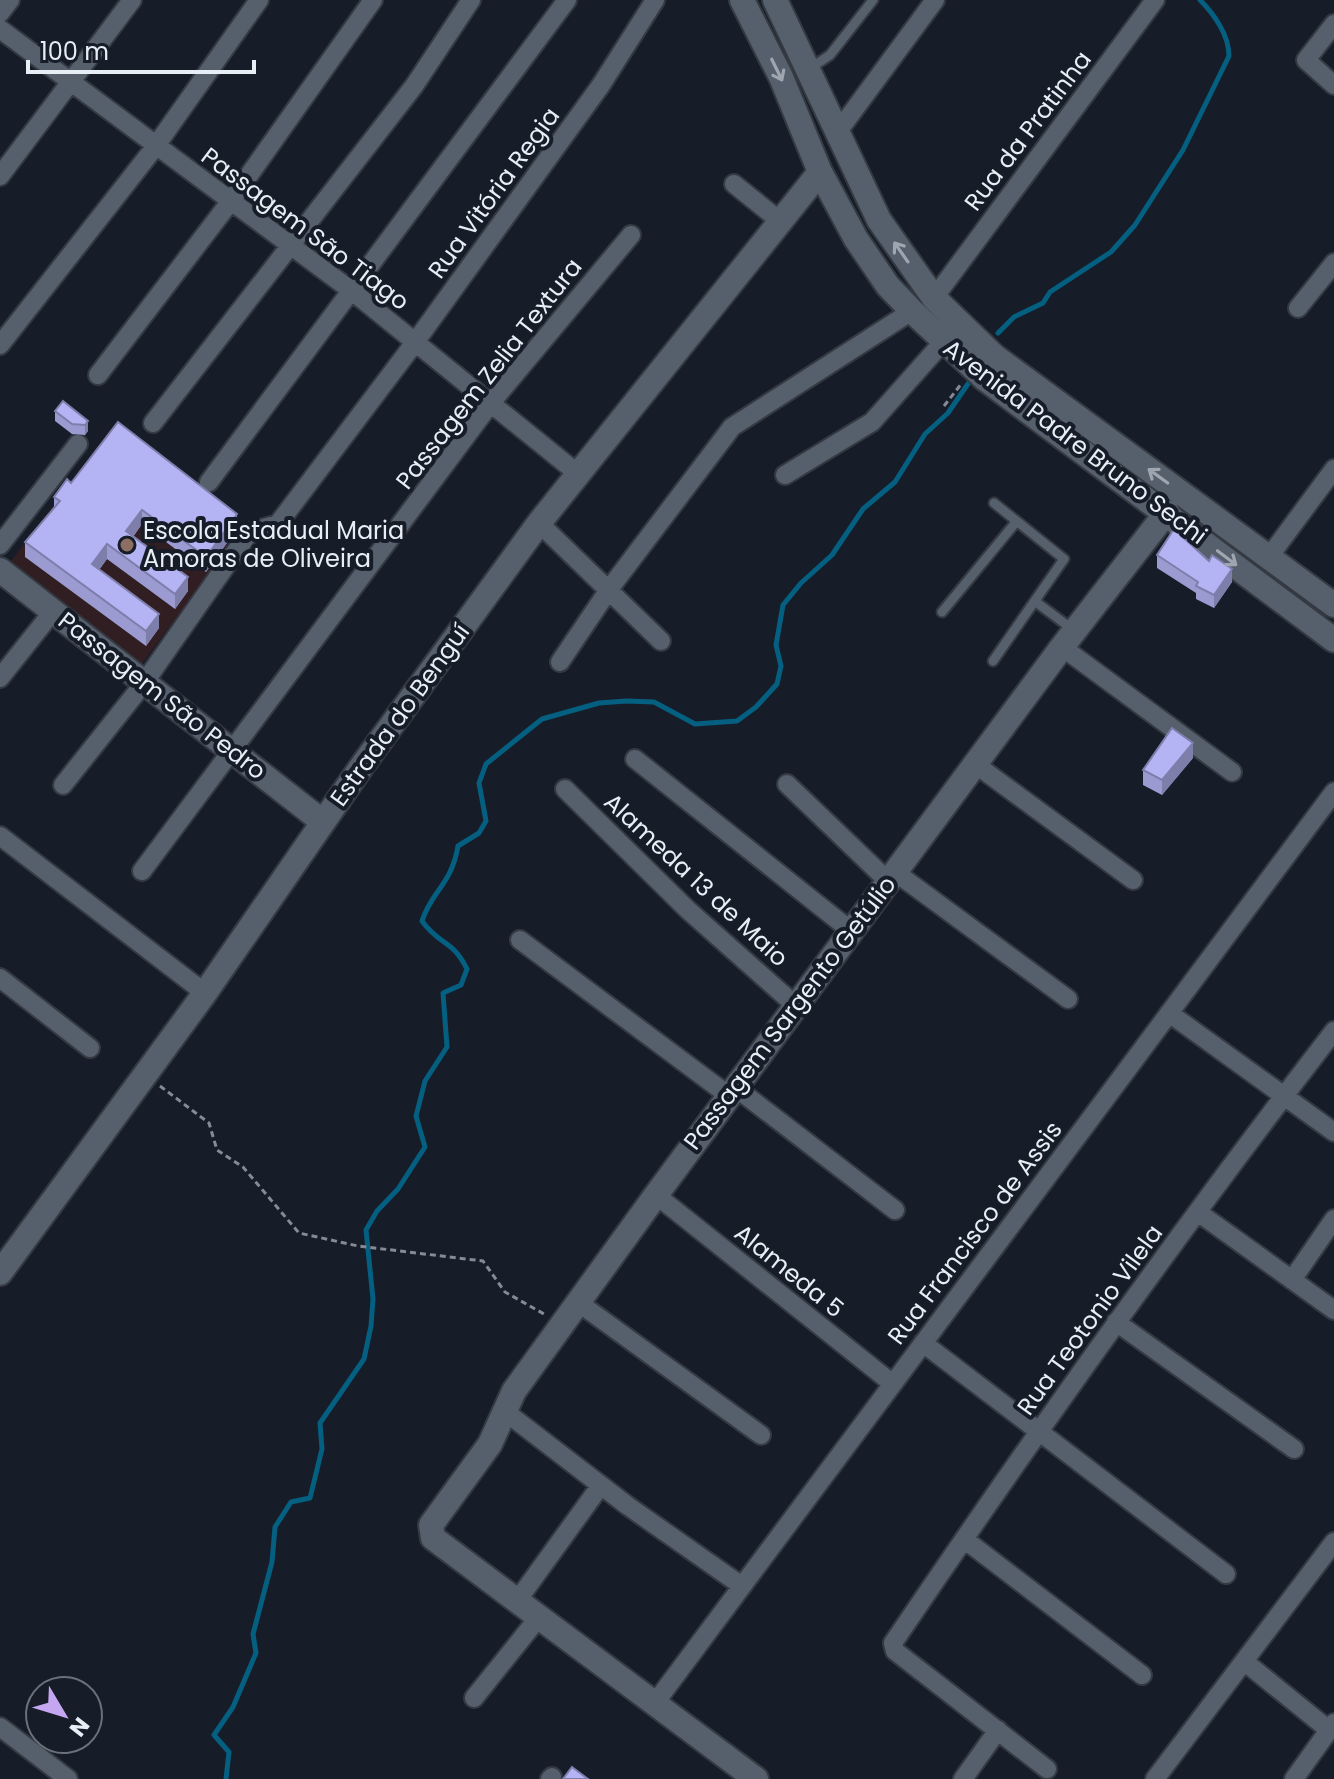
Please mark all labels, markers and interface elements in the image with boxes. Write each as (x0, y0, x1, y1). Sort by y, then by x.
scale bar (28, 24, 254, 74)
text: 100 m (40, 35, 109, 68)
street label: Rua da Pratinha (957, 44, 1099, 217)
one-way arrow (770, 57, 786, 81)
street label: Rua Vitória Regia (420, 100, 567, 285)
street label: Passagem São Tiago (195, 139, 416, 318)
one-way arrow (892, 241, 909, 263)
street label: Passagem Zelia Textura (388, 251, 589, 496)
street label: Avenida Padre Bruno Sechi (937, 331, 1214, 552)
one-way arrow (1148, 468, 1170, 484)
place label: Escola Estadual Maria Amoras de Oliveira (143, 514, 404, 575)
marker: Escola Estadual Maria Amoras de Oliveira (118, 536, 136, 554)
one-way arrow (1216, 550, 1238, 567)
street label: Passagem São Pedro (52, 604, 273, 787)
street label: Estrada do Benguí (322, 617, 477, 813)
street label: Alameda 13 de Maio (597, 786, 796, 974)
street label: Passagem Sargento Getúlio (676, 869, 903, 1156)
street label: Rua Francisco de Assis (880, 1114, 1070, 1351)
street label: Alameda 5 (728, 1216, 851, 1325)
street label: Rua Teotonio Vilela (1009, 1218, 1170, 1422)
north arrow (24, 1675, 104, 1755)
text: N (62, 1711, 97, 1743)

